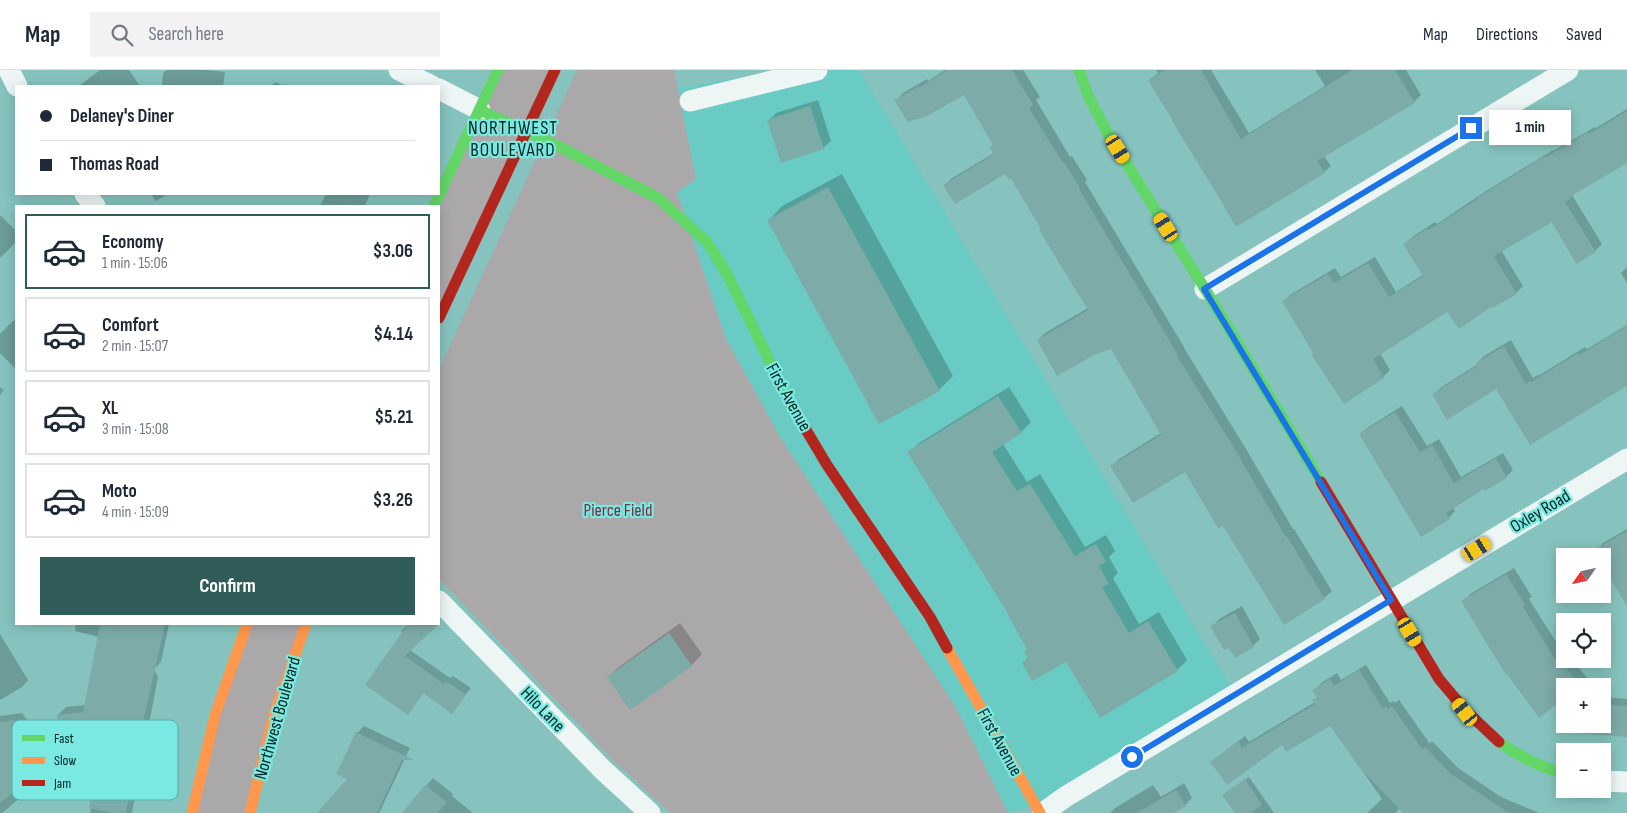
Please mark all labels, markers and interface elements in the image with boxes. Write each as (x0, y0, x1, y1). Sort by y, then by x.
search box (90, 12, 440, 57)
text: Map (25, 20, 60, 49)
icon: search (108, 21, 136, 49)
text: Search here (148, 23, 224, 46)
text: Map (1423, 24, 1448, 45)
text: Directions (1476, 24, 1538, 45)
text: Saved (1566, 24, 1602, 45)
text: Delaney's Diner (70, 105, 174, 128)
callout: 1 min (1488, 110, 1571, 146)
district label: NORTHWEST BOULEVARD (468, 117, 558, 162)
route end (1460, 117, 1482, 139)
text: 1 min (1515, 118, 1545, 137)
car (1103, 132, 1132, 166)
text: Thomas Road (70, 153, 159, 176)
car (1151, 210, 1180, 244)
icon: car (42, 229, 87, 274)
text: Economy (102, 231, 164, 254)
text: $3.06 (373, 240, 413, 263)
text: 1 min · 15:06 (102, 254, 168, 273)
icon: car (42, 312, 87, 357)
text: Comfort (102, 314, 159, 337)
text: $4.14 (374, 323, 413, 346)
text: 2 min · 15:07 (102, 337, 168, 356)
street label: First Avenue (761, 360, 816, 435)
icon: car (42, 395, 87, 440)
text: XL (102, 397, 118, 420)
text: $5.21 (374, 406, 413, 429)
text: 3 min · 15:08 (102, 420, 169, 439)
icon: car (42, 478, 87, 523)
text: Moto (102, 480, 137, 503)
street label: Oxley Road (1507, 485, 1574, 537)
text: $3.26 (373, 489, 413, 512)
park label: Pierce Field (584, 500, 652, 521)
text: 4 min · 15:09 (102, 503, 169, 522)
car (1460, 535, 1493, 563)
north arrow (1556, 548, 1611, 602)
map controls (1556, 548, 1611, 798)
button: Confirm (40, 557, 415, 615)
button: locate (1556, 613, 1611, 668)
car (1395, 615, 1424, 649)
street label: Northwest Boulevard (250, 654, 305, 782)
button: + (1556, 678, 1611, 733)
street label: Hilo Lane (516, 682, 569, 736)
car (1449, 696, 1480, 728)
street label: First Avenue (972, 705, 1027, 780)
legend (12, 720, 178, 800)
text: Fast (54, 730, 74, 747)
button: − (1556, 743, 1611, 798)
route start (1121, 746, 1143, 768)
text: Slow (54, 752, 76, 769)
text: Jam (53, 775, 71, 792)

